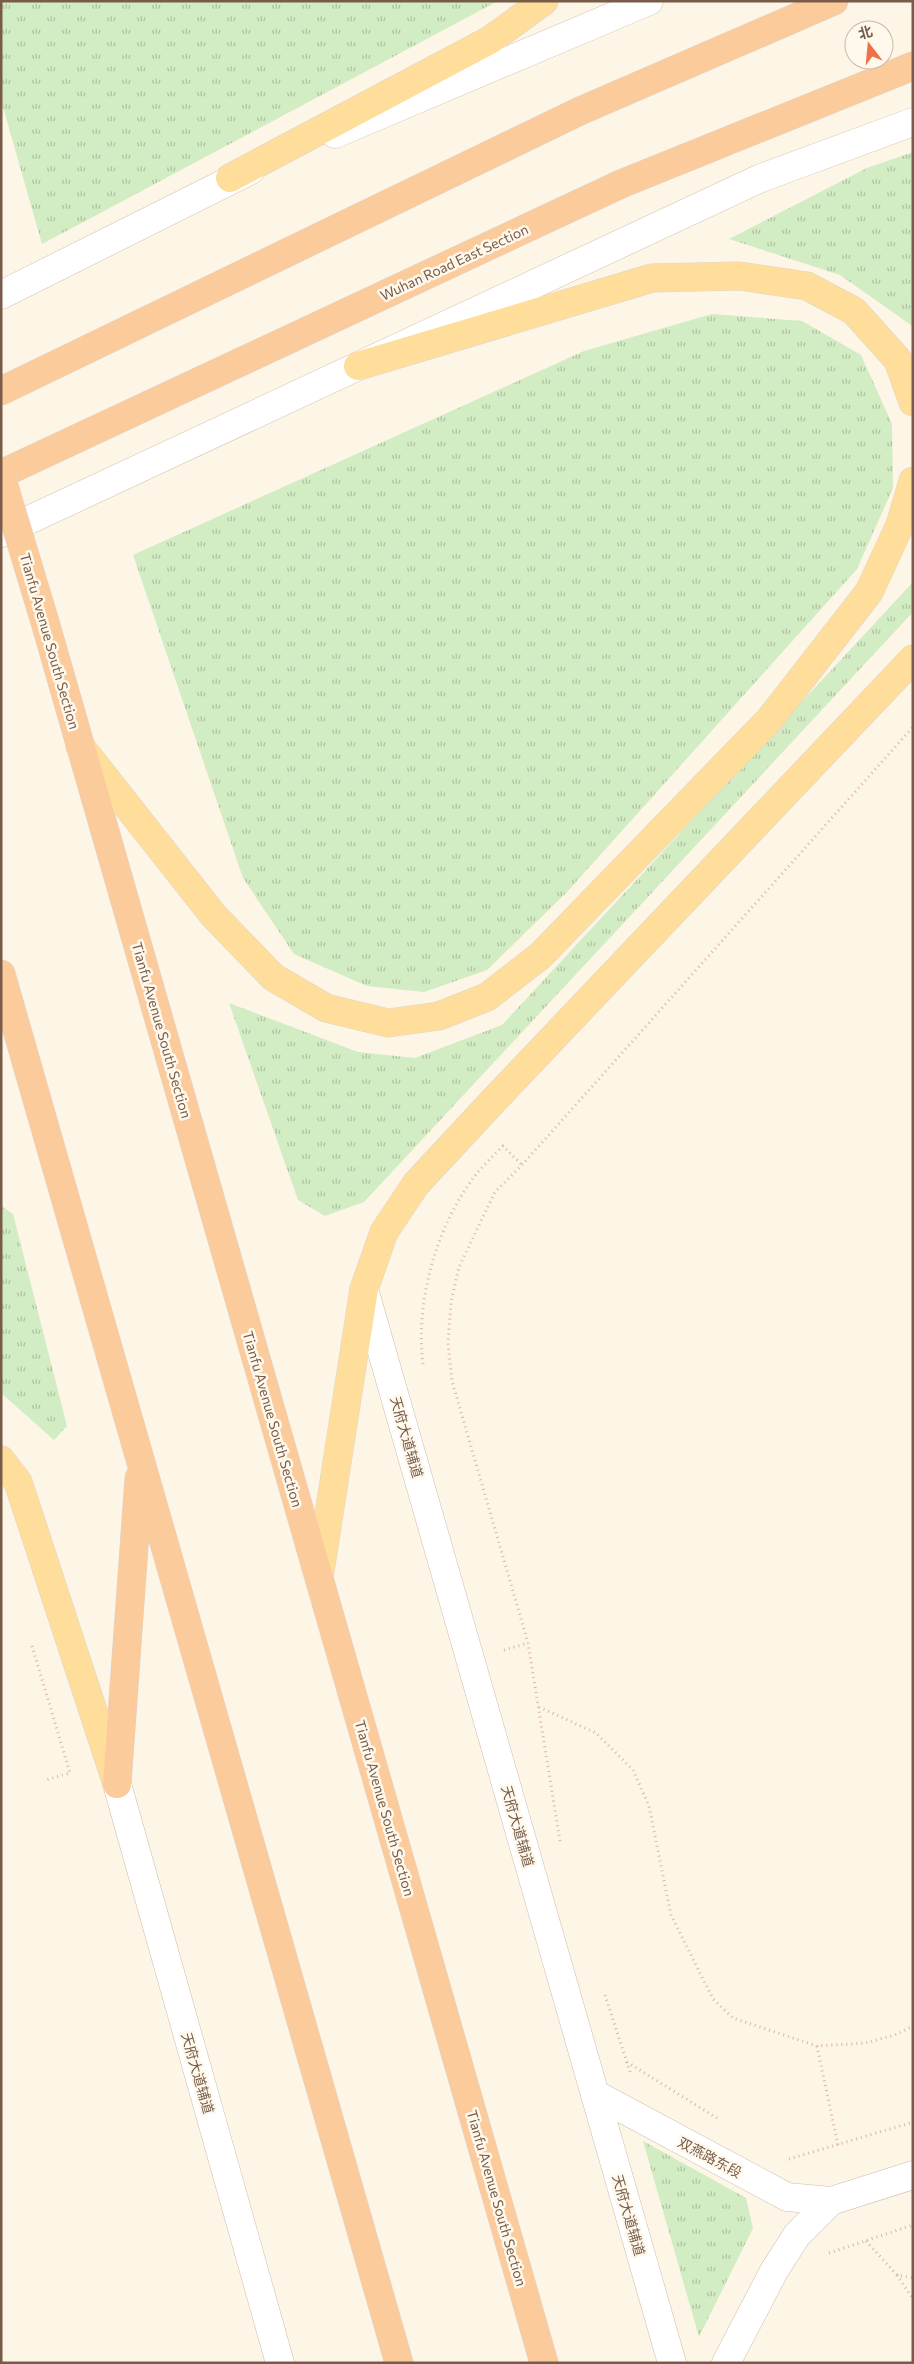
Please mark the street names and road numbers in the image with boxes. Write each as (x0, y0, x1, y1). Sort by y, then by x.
street label: Wuhan Road East Section (377, 220, 531, 304)
street label: Tianfu Avenue South Section (17, 551, 83, 731)
street label: Tianfu Avenue South Section (129, 940, 195, 1120)
street label: Tianfu Avenue South Section (240, 1329, 306, 1509)
street label: 天府大道辅道 (387, 1394, 427, 1480)
street label: Tianfu Avenue South Section (352, 1718, 418, 1898)
street label: 天府大道辅道 (498, 1783, 538, 1869)
street label: 天府大道辅道 (178, 2030, 218, 2116)
street label: Tianfu Avenue South Section (464, 2108, 530, 2288)
street label: 双燕路东段 (675, 2133, 745, 2181)
street label: 天府大道辅道 (609, 2172, 649, 2258)

